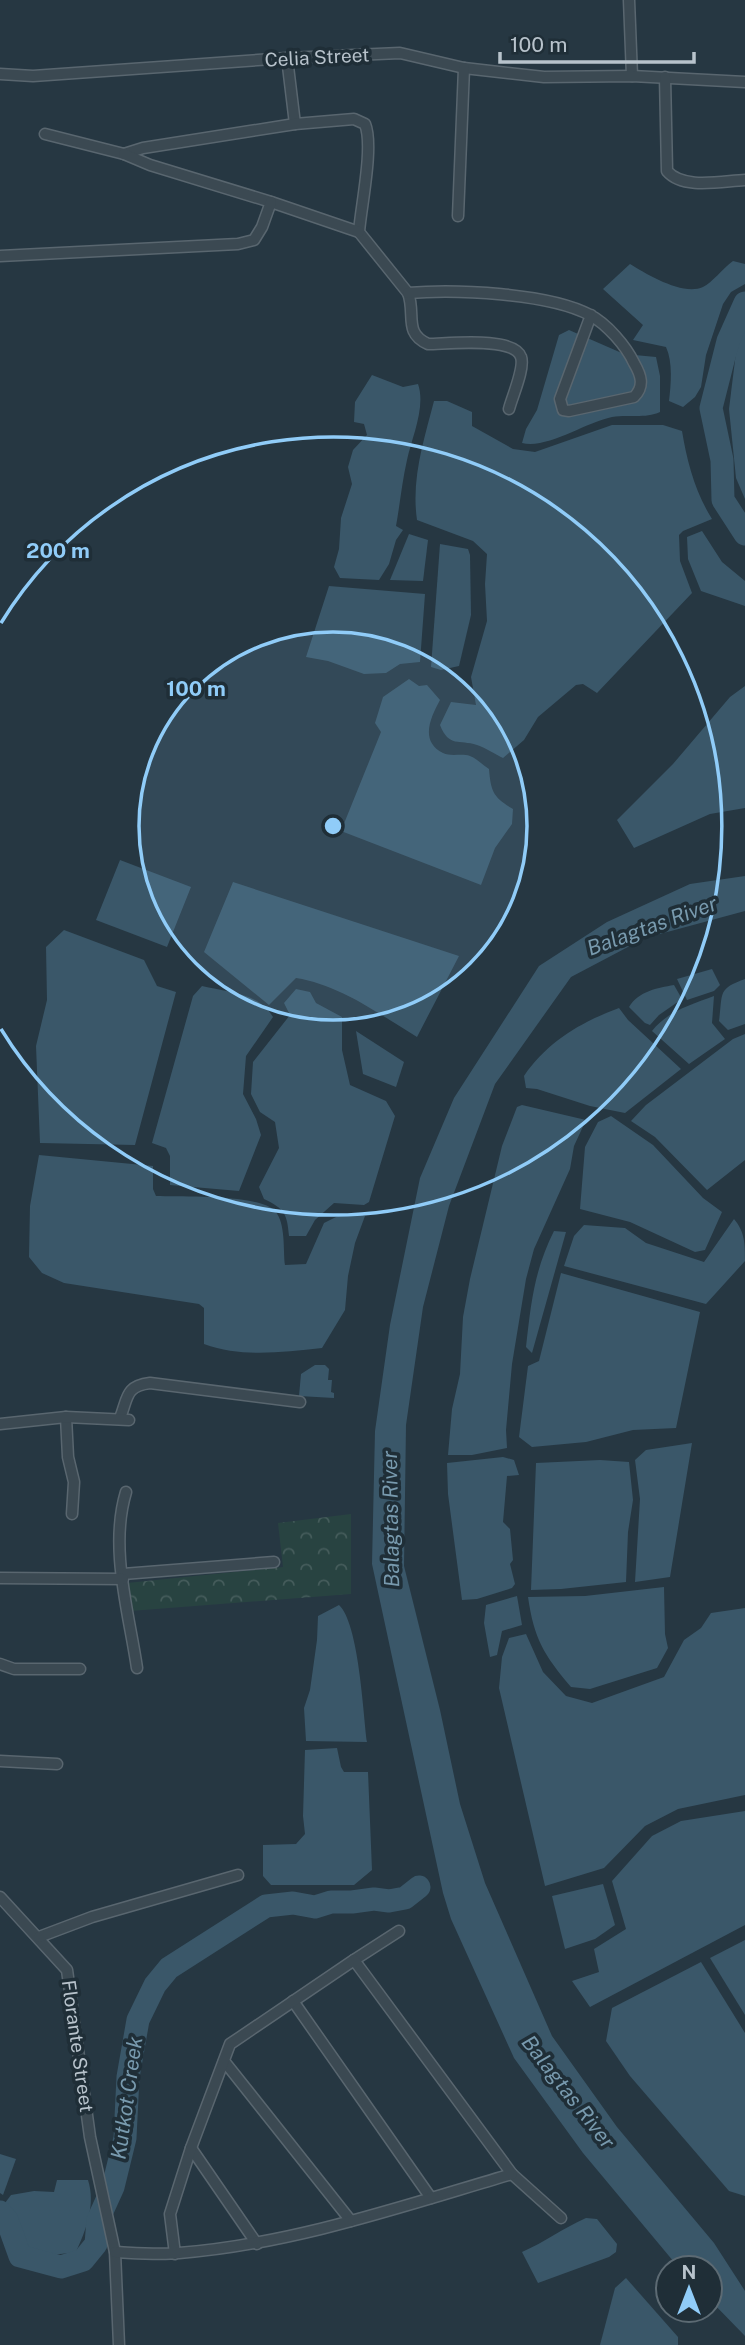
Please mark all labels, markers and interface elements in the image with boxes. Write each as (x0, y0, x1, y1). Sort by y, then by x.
scale bar (500, 21, 694, 65)
text: 100 m (510, 32, 567, 57)
street label: Celia Street (264, 43, 370, 71)
text: 200 m (26, 538, 90, 563)
text: 100 m (166, 676, 226, 701)
centre of rings (321, 814, 345, 838)
water label: Balagtas River (583, 890, 721, 961)
water label: Balagtas River (377, 1449, 404, 1588)
street label: Florante Street (58, 1978, 98, 2114)
water label: Balagtas River (516, 2030, 621, 2154)
water label: Kutkot Creek (106, 2034, 148, 2161)
north arrow (654, 2254, 724, 2324)
text: N (682, 2261, 696, 2283)

